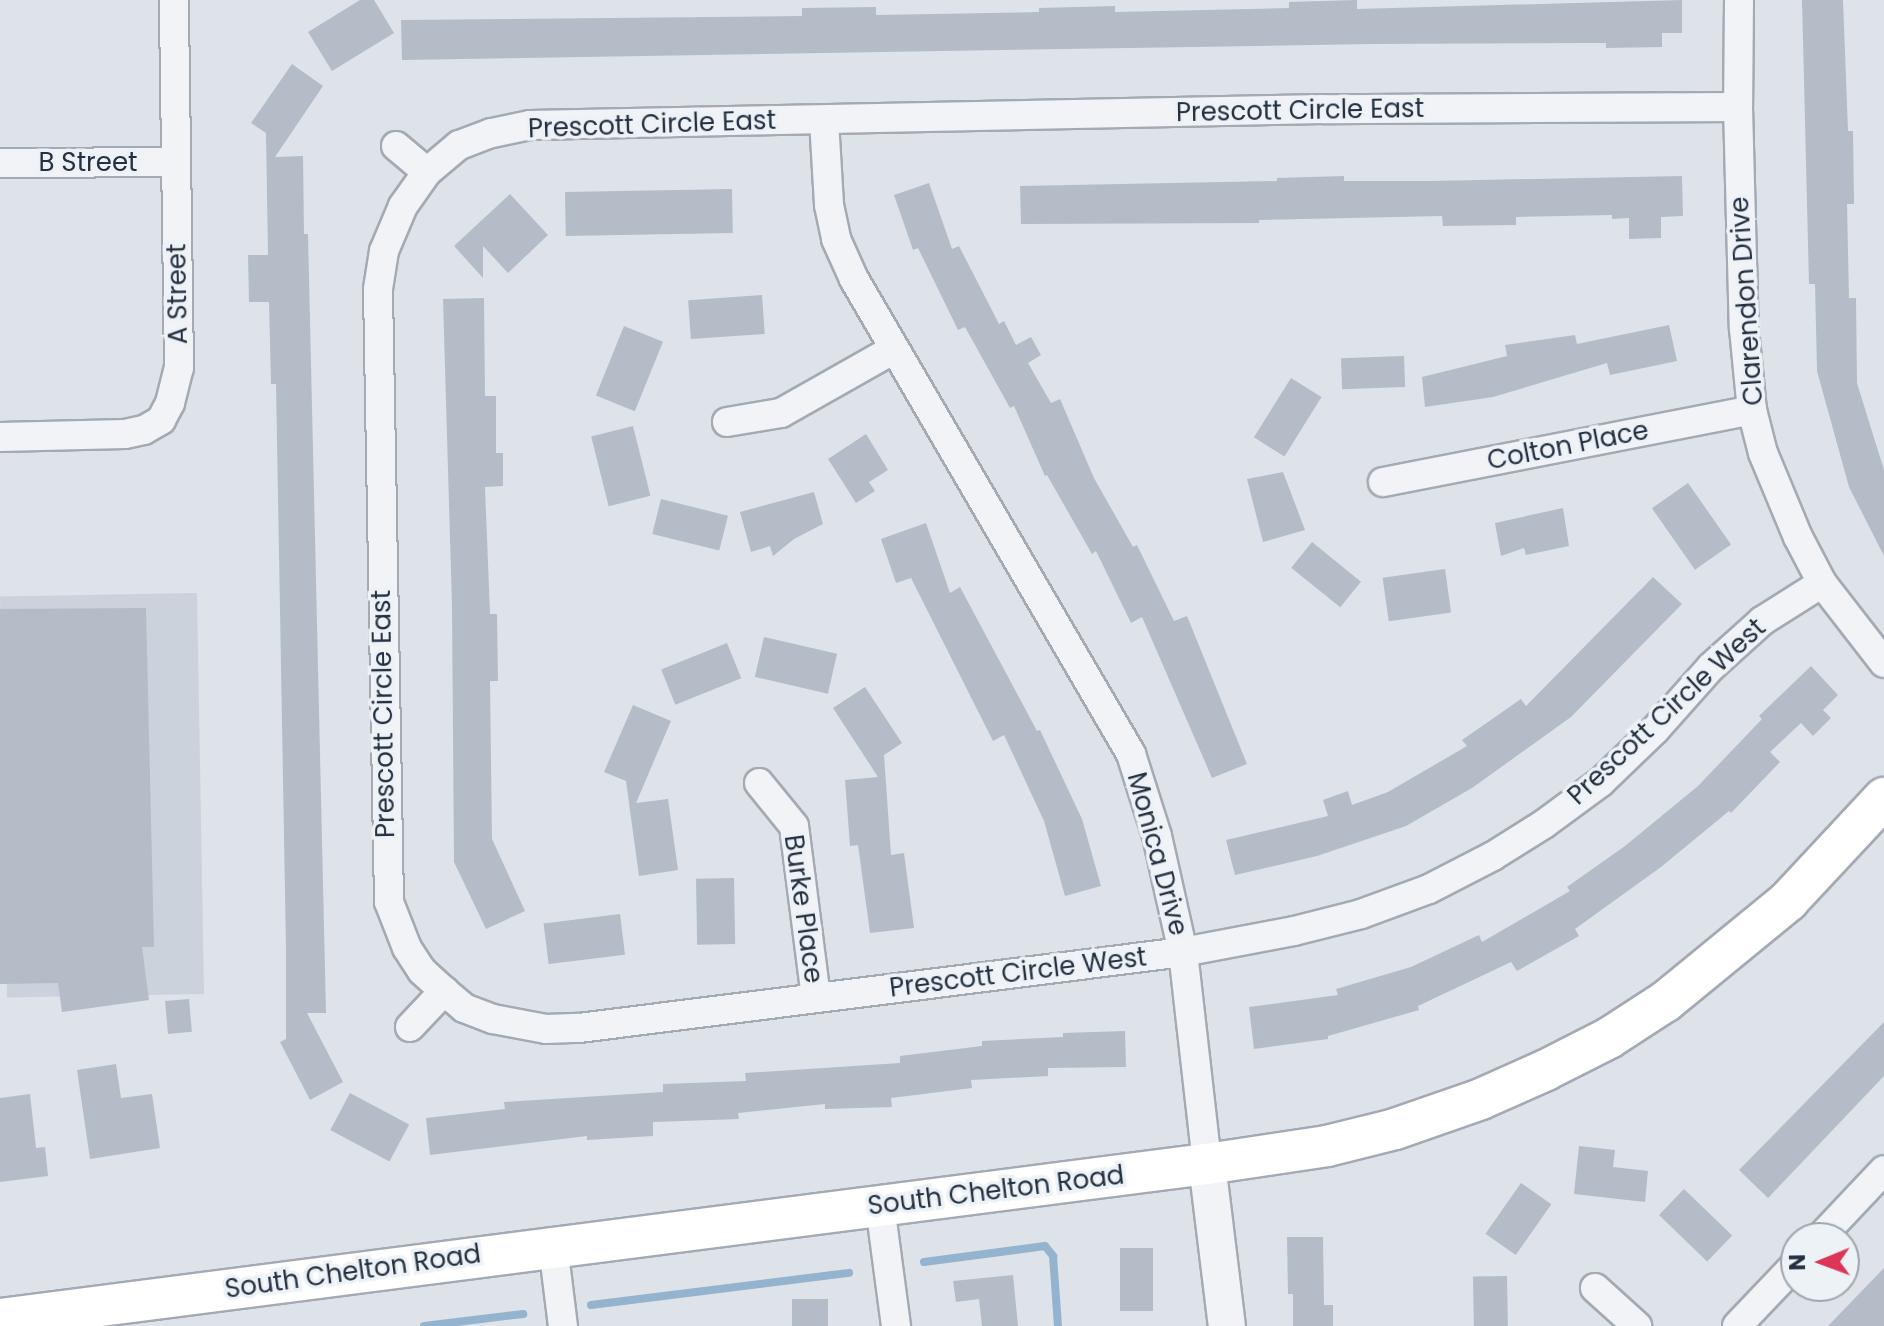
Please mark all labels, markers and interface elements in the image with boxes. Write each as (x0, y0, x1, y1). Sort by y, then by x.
street label: Prescott Circle East (1176, 93, 1424, 129)
street label: Prescott Circle East (527, 105, 777, 145)
street label: B Street (38, 147, 138, 179)
street label: Clarendon Drive (1724, 195, 1770, 407)
street label: A Street (162, 243, 194, 345)
street label: Colton Place (1485, 415, 1651, 477)
street label: Prescott Circle East (366, 590, 402, 838)
street label: Prescott Circle West (1562, 612, 1772, 812)
street label: Monica Drive (1120, 769, 1194, 939)
street label: Burke Place (777, 833, 829, 985)
street label: Prescott Circle West (888, 942, 1148, 1004)
street label: South Chelton Road (866, 1160, 1126, 1222)
north arrow (1780, 1222, 1860, 1302)
street label: South Chelton Road (223, 1239, 483, 1305)
text: N (1782, 1254, 1813, 1271)

